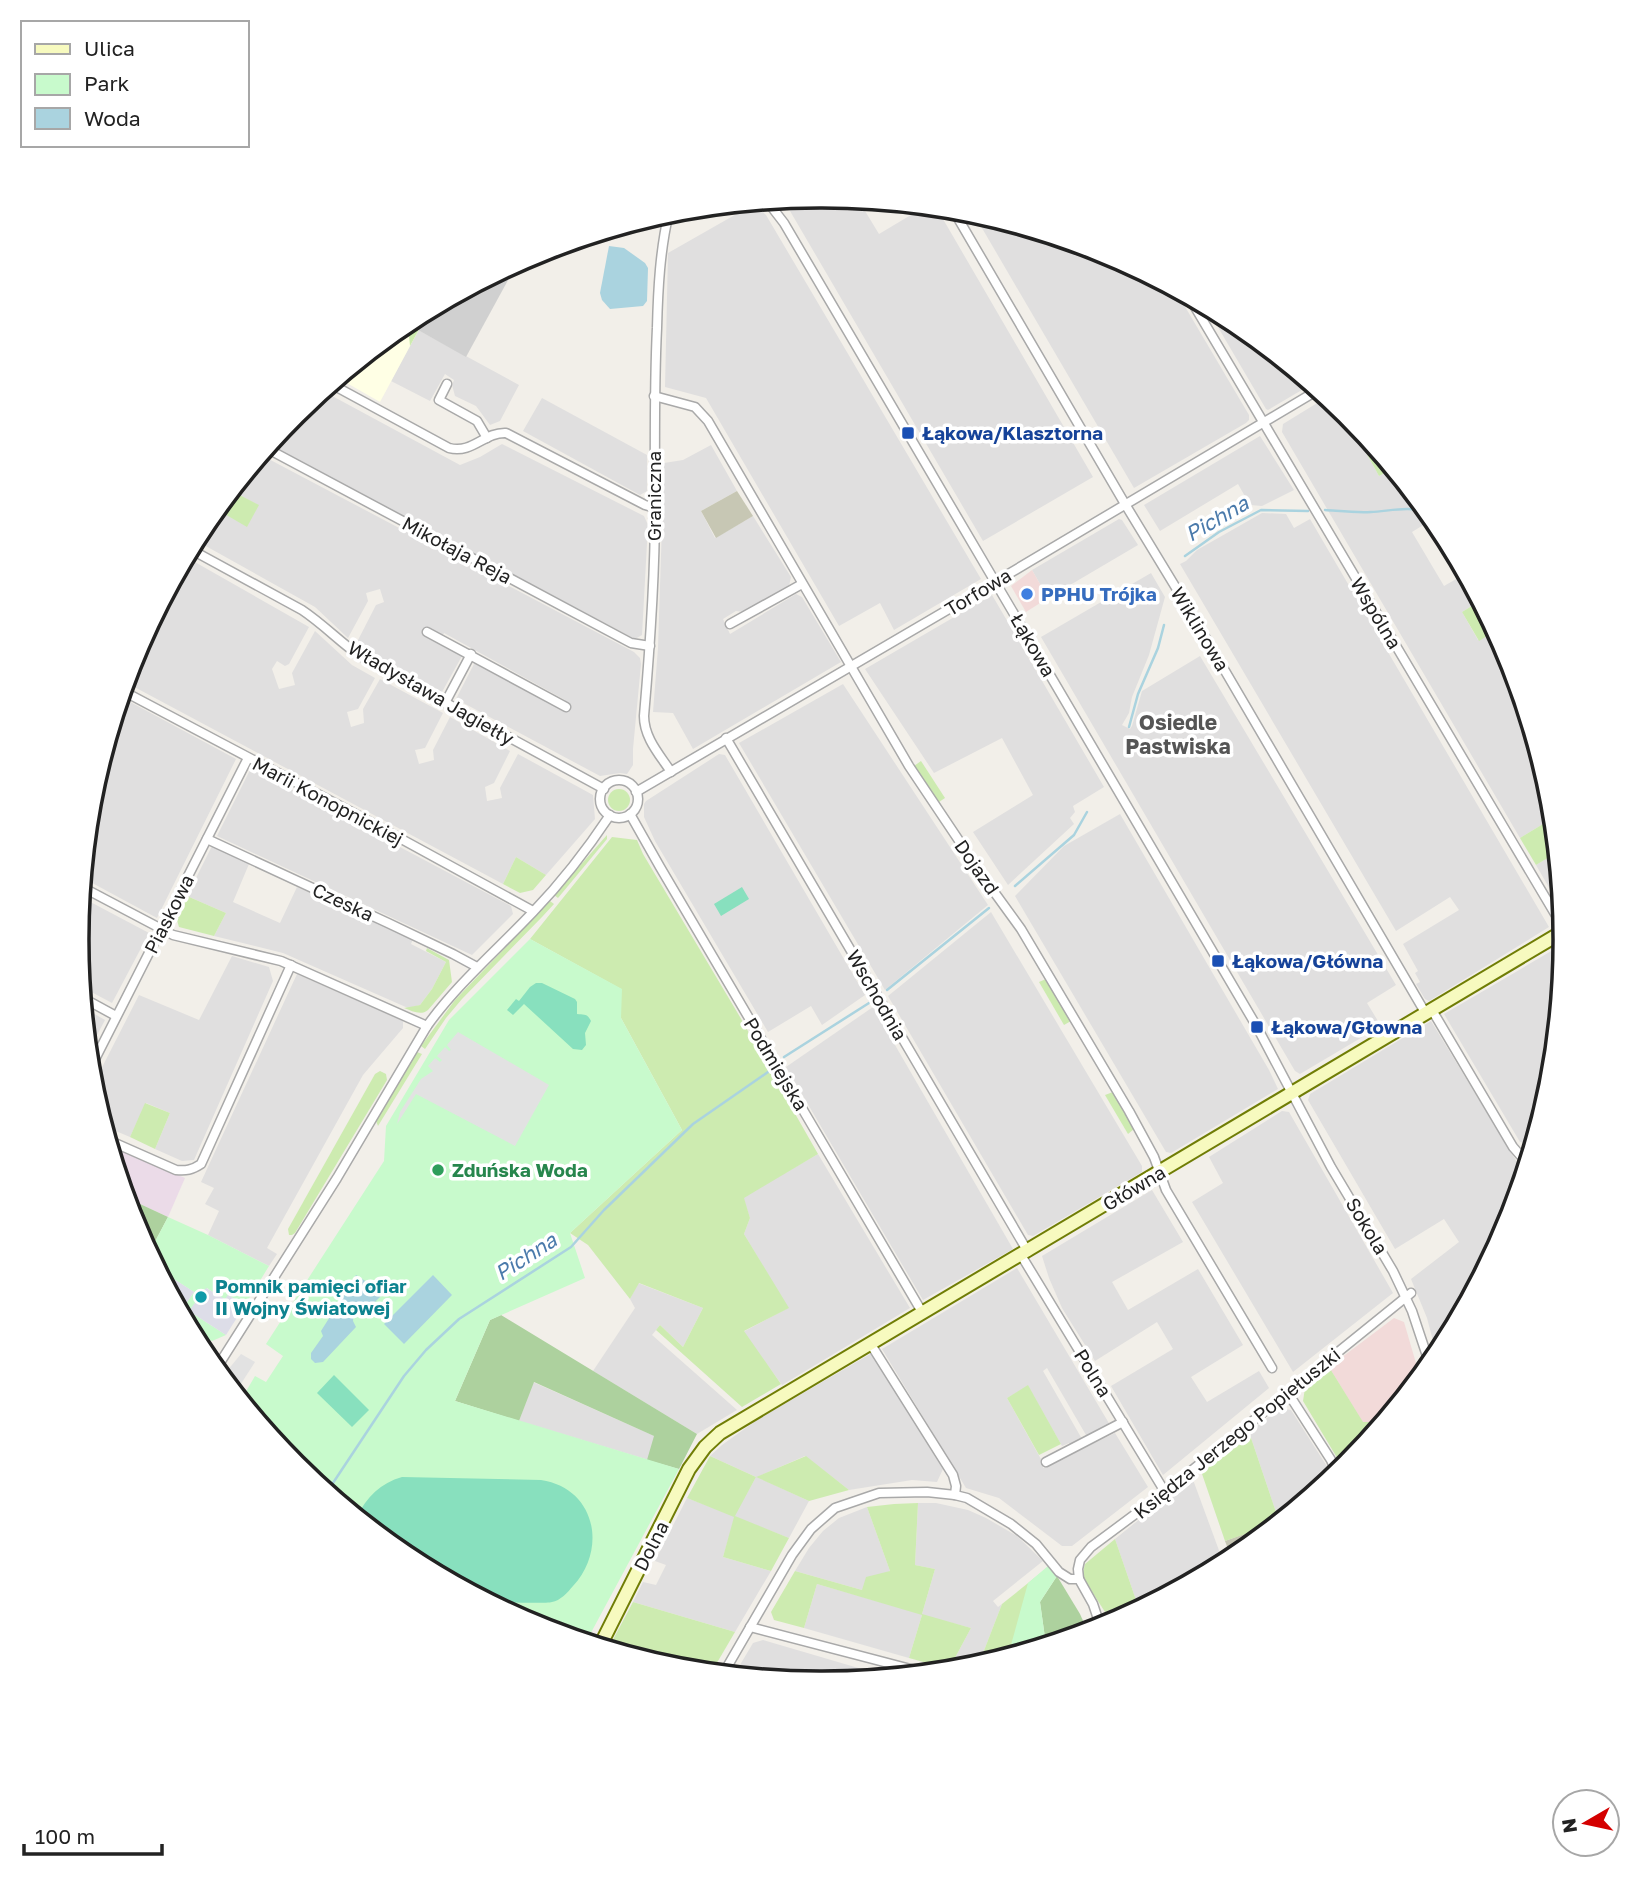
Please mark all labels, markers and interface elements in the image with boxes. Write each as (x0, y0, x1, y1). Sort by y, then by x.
legend (21, 21, 248, 147)
text: Ulica (84, 35, 135, 61)
text: Park (84, 70, 130, 96)
text: Woda (84, 105, 141, 131)
place label: Łąkowa/Klasztorna (922, 421, 1103, 444)
marker: Łąkowa/Klasztorna (900, 425, 916, 441)
street label: Graniczna (642, 451, 665, 541)
water label: Pichna (1180, 489, 1254, 547)
street label: Mikołaja Reja (399, 511, 516, 588)
street label: Torfowa (941, 563, 1015, 620)
street label: Wspólna (1346, 573, 1407, 653)
place label: PPHU Trójka (1041, 582, 1157, 605)
street label: Wiklinowa (1166, 583, 1234, 675)
marker: PPHU Trójka (1019, 586, 1035, 602)
street label: Łąkowa (1006, 609, 1061, 681)
street label: Władysława Jagiełły (344, 636, 519, 750)
district label: Osiedle Pastwiska (1125, 709, 1231, 759)
street label: Marii Konopnickiej (249, 751, 408, 850)
street label: Dojazd (950, 835, 1005, 899)
street label: Piaskowa (139, 870, 198, 957)
street label: Czeska (309, 877, 377, 926)
street label: Wschodnia (842, 946, 912, 1044)
place label: Łąkowa/Główna (1232, 949, 1383, 972)
marker: Łąkowa/Główna (1210, 953, 1226, 969)
street label: Podmiejska (740, 1013, 813, 1115)
place label: Łąkowa/Głowna (1271, 1015, 1422, 1038)
marker: Łąkowa/Głowna (1249, 1019, 1265, 1035)
place label: Zduńska Woda (452, 1158, 588, 1181)
street label: Główna (1098, 1160, 1169, 1215)
marker: Zduńska Woda (430, 1162, 446, 1178)
street label: Sokola (1342, 1193, 1393, 1258)
water label: Pichna (490, 1226, 562, 1286)
place label: Pomnik pamięci ofiar II Wojny Światowej (215, 1274, 407, 1319)
marker: Pomnik pamięci ofiar II Wojny Światowej (193, 1289, 209, 1305)
street label: Księdza Jerzego Popiełuszki (1129, 1342, 1345, 1523)
street label: Polna (1070, 1345, 1117, 1401)
street label: Dolna (628, 1517, 673, 1575)
north arrow (1551, 1788, 1621, 1858)
scale bar (24, 1812, 163, 1856)
text: N (1556, 1817, 1581, 1835)
text: 100 m (35, 1823, 95, 1849)

